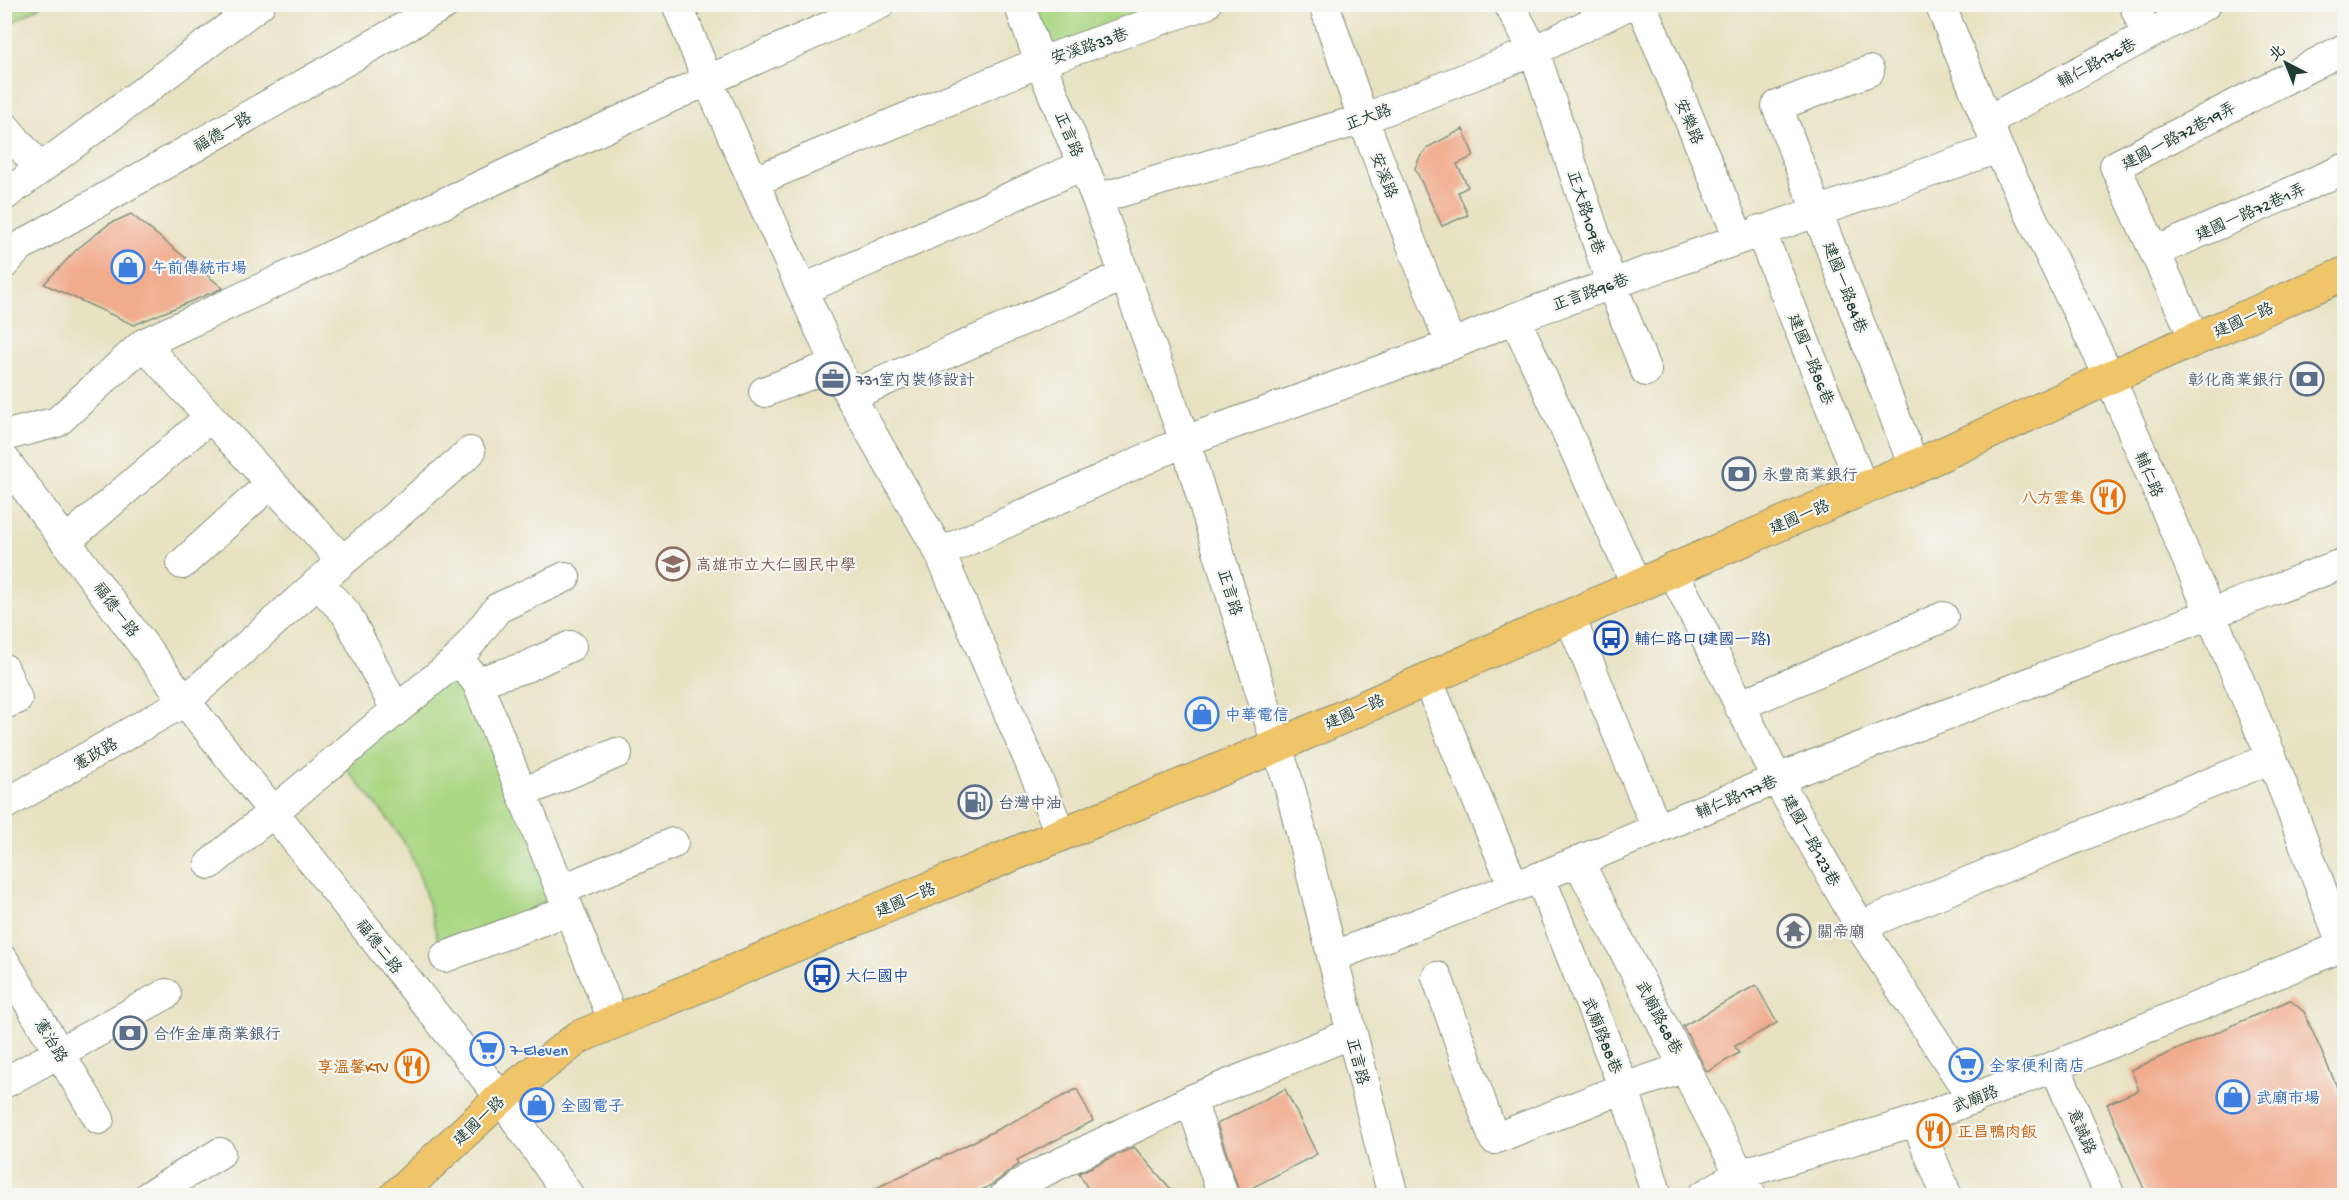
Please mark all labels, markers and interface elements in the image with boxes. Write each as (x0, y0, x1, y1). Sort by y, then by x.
street label: 安溪路33巷 (1048, 24, 1131, 70)
north arrow (2256, 33, 2316, 93)
street label: 輔仁路176巷 (2054, 35, 2140, 94)
text: 北 (2265, 41, 2291, 67)
street label: 安樂路 (1669, 96, 1707, 148)
street label: 建國一路72巷19弄 (2118, 98, 2240, 176)
street label: 正大路 (1343, 100, 1395, 136)
street label: 福德一路 (190, 108, 256, 158)
street label: 正言路 (1049, 109, 1087, 161)
street label: 安溪路 (1364, 150, 1401, 202)
street label: 正大路109巷 (1561, 168, 1608, 258)
street label: 建國一路72巷1弄 (2193, 180, 2309, 247)
street label: 建國一路84巷 (1817, 239, 1871, 337)
shop icon: 午前傳統市場 (110, 249, 146, 285)
place label: 午前傳統市場 (151, 259, 247, 280)
street label: 正言路96巷 (1550, 270, 1632, 317)
street label: 建國一路 (2211, 299, 2278, 344)
street label: 建國一路86巷 (1782, 311, 1838, 409)
office icon: 731室內裝修設計 (815, 361, 851, 397)
bank icon: 彰化商業銀行 (2289, 361, 2325, 397)
place label: 731室內裝修設計 (855, 371, 975, 392)
place label: 彰化商業銀行 (2188, 371, 2284, 392)
street label: 輔仁路 (2129, 449, 2167, 501)
bank icon: 永豐商業銀行 (1721, 456, 1757, 492)
place label: 永豐商業銀行 (1762, 466, 1858, 487)
restaurant icon: 八方雲集 (2090, 479, 2126, 515)
place label: 八方雲集 (2021, 489, 2085, 510)
street label: 建國一路 (1766, 496, 1834, 540)
school or university icon: 高雄市立大仁國民中學 (655, 546, 691, 582)
place label: 高雄市立大仁國民中學 (696, 556, 856, 577)
street label: 正言路 (1212, 567, 1246, 619)
street label: 福德一路 (87, 579, 143, 642)
bus stop icon: 輔仁路口(建國一路) (1593, 620, 1629, 656)
place label: 輔仁路口(建國一路) (1634, 630, 1771, 651)
street label: 建國一路 (1322, 691, 1389, 736)
shop icon: 中華電信 (1184, 696, 1220, 732)
place label: 中華電信 (1225, 706, 1289, 727)
street label: 憲政路 (70, 734, 122, 776)
street label: 輔仁路177巷 (1693, 772, 1781, 825)
fuel station icon: 台灣中油 (957, 784, 993, 820)
street label: 建國一路123巷 (1776, 791, 1844, 891)
place label: 台灣中油 (998, 794, 1062, 815)
street label: 建國一路 (872, 879, 940, 923)
temple icon: 關帝廟 (1776, 913, 1812, 949)
street label: 福德二路 (350, 916, 406, 979)
place label: 關帝廟 (1817, 923, 1865, 944)
bus stop icon: 大仁國中 (804, 957, 840, 993)
place label: 大仁國中 (845, 967, 909, 988)
street label: 武廟路68巷 (1630, 978, 1686, 1059)
street label: 武廟路88巷 (1576, 994, 1626, 1078)
street label: 憲治路 (28, 1015, 71, 1067)
bank icon: 合作金庫商業銀行 (112, 1015, 148, 1051)
place label: 合作金庫商業銀行 (153, 1025, 281, 1046)
supermarket icon: 7-Eleven (469, 1031, 505, 1067)
street label: 正言路 (1341, 1036, 1373, 1087)
place label: 7-Eleven (509, 1043, 568, 1062)
supermarket icon: 全家便利商店 (1948, 1047, 1984, 1083)
restaurant icon: 享溫馨KTV (394, 1048, 430, 1084)
place label: 全家便利商店 (1989, 1057, 2085, 1078)
place label: 享溫馨KTV (317, 1058, 389, 1079)
shop icon: 武廟市場 (2215, 1079, 2251, 1115)
street label: 武廟路 (1950, 1082, 2002, 1119)
shop icon: 全國電子 (519, 1087, 555, 1123)
place label: 武廟市場 (2256, 1089, 2320, 1110)
street label: 建國一路 (449, 1092, 510, 1151)
place label: 全國電子 (560, 1097, 624, 1118)
street label: 意誠路 (2062, 1106, 2100, 1158)
restaurant icon: 正昌鴨肉飯 (1916, 1113, 1952, 1149)
place label: 正昌鴨肉飯 (1957, 1123, 2037, 1144)

